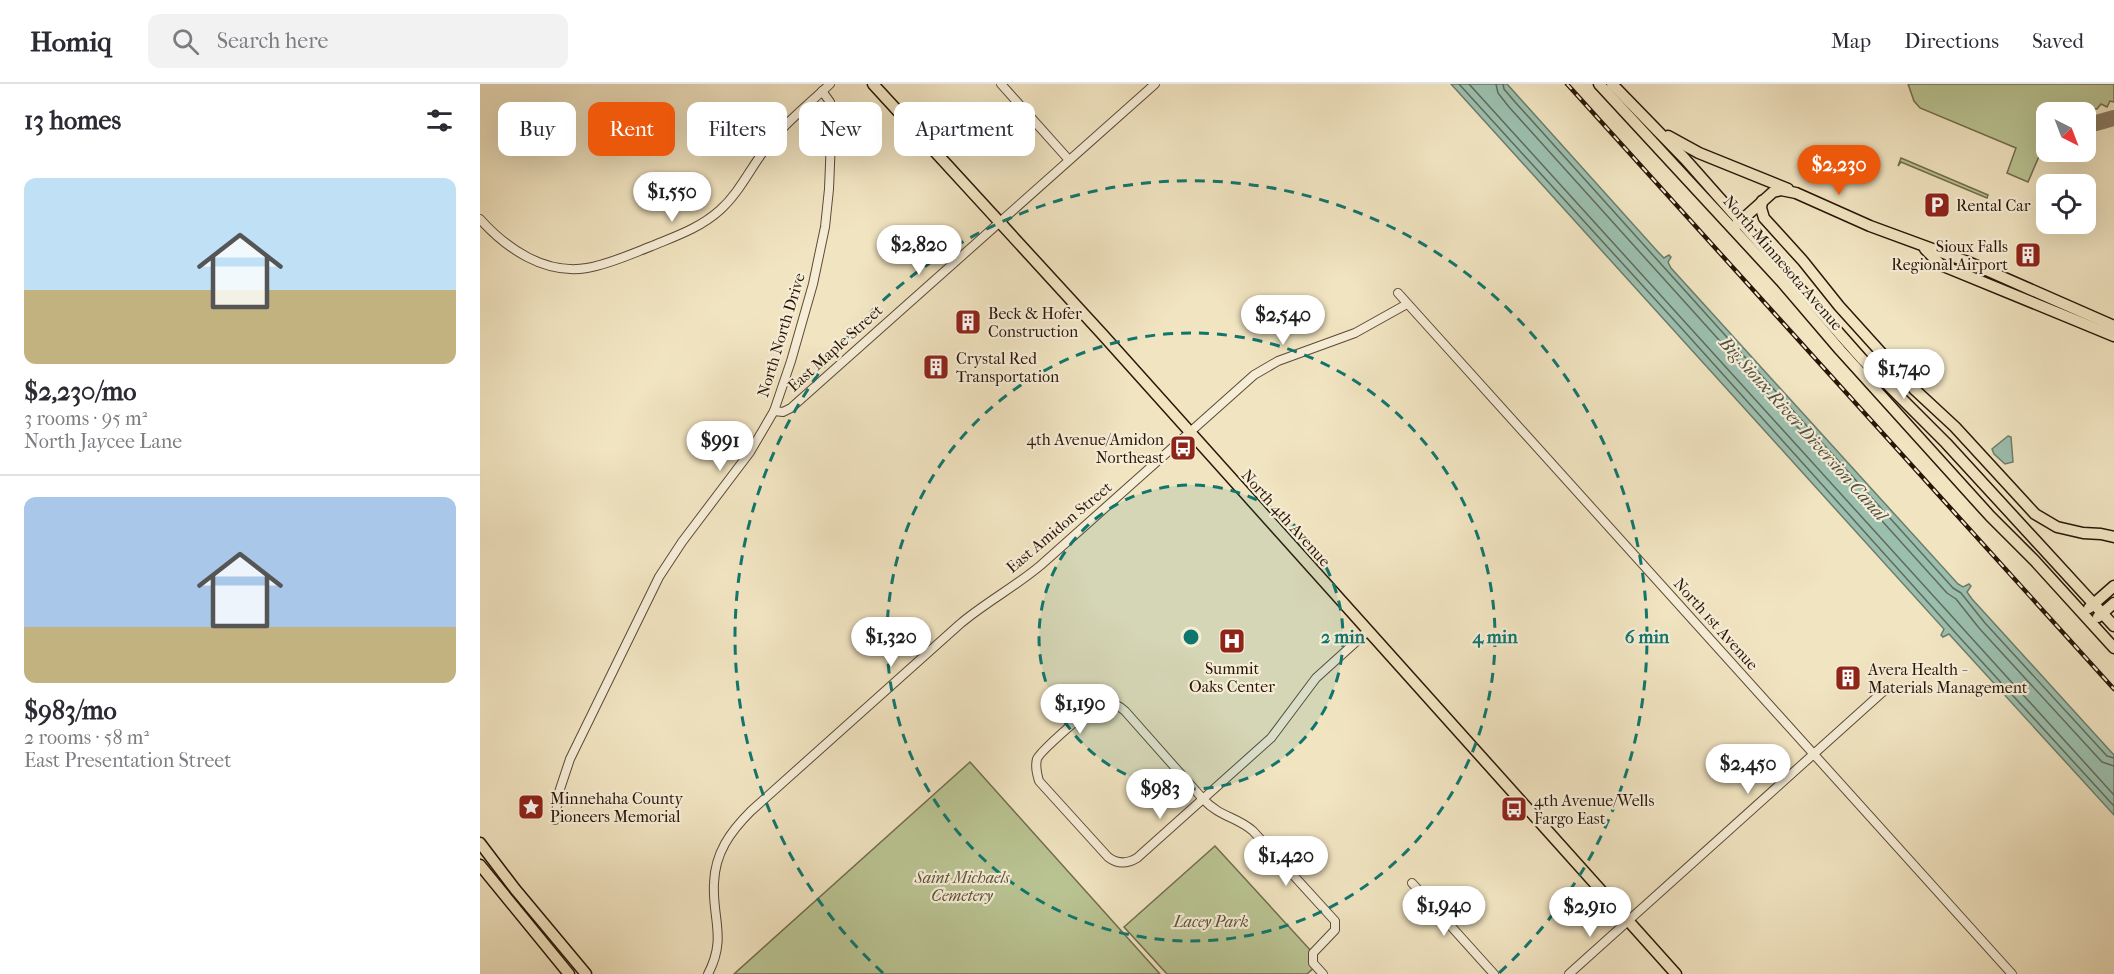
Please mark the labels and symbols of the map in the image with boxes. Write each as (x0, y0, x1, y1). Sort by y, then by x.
north arrow (2036, 102, 2096, 162)
pin: $2,230 (1790, 145, 1888, 196)
pin: $1,550 (623, 172, 721, 223)
parking icon: Rental Car (1922, 190, 1952, 220)
street label: North Minnesota Avenue (1719, 192, 1847, 334)
place label: Rental Car (1956, 196, 2031, 215)
pin: $2,820 (870, 225, 968, 276)
place label: Sioux Falls Regional Airport (1891, 237, 2008, 274)
building icon: Sioux Falls Regional Airport (2013, 240, 2043, 270)
street label: North North Drive (753, 271, 809, 399)
pin: $2,540 (1234, 295, 1332, 346)
street label: East Maple Street (784, 300, 886, 395)
place label: Beck & Hofer Construction (988, 304, 1082, 341)
building icon: Beck & Hofer Construction (953, 307, 983, 337)
water label: Big Sioux River Diversion Canal (1714, 332, 1893, 527)
place label: Crystal Red Transportation (956, 349, 1060, 386)
pin: $1,740 (1855, 349, 1953, 400)
building icon: Crystal Red Transportation (921, 352, 951, 382)
pin: $991 (684, 421, 756, 472)
place label: 4th Avenue/Amidon Northeast (1027, 430, 1165, 467)
bus stop icon: 4th Avenue/Amidon Northeast (1168, 433, 1198, 463)
street label: North 4th Avenue (1237, 466, 1335, 571)
street label: East Amidon Street (1002, 477, 1116, 577)
street label: North 1st Avenue (1670, 574, 1762, 674)
pin: $1,320 (842, 617, 940, 668)
hospital icon: Summit Oaks Center (1217, 626, 1247, 656)
centre of rings (1181, 627, 1201, 647)
text: 2 min (1321, 627, 1365, 648)
text: 4 min (1471, 627, 1518, 648)
text: 6 min (1625, 627, 1670, 648)
place label: Summit Oaks Center (1189, 659, 1275, 696)
place label: Avera Health - Materials Management (1867, 660, 2028, 697)
building icon: Avera Health - Materials Management (1833, 663, 1863, 693)
pin: $1,190 (1031, 684, 1129, 735)
pin: $2,450 (1699, 744, 1797, 795)
pin: $983 (1124, 769, 1196, 820)
place label: Minnehaha County Pioneers Memorial (550, 789, 684, 826)
place label: 4th Avenue/Wells Fargo East (1534, 791, 1654, 828)
place icon: Minnehaha County Pioneers Memorial (516, 792, 546, 822)
bus stop icon: 4th Avenue/Wells Fargo East (1499, 794, 1529, 824)
pin: $1,420 (1237, 836, 1335, 887)
park label: Saint Michaels Cemetery (914, 868, 1010, 905)
pin: $1,940 (1395, 886, 1493, 937)
pin: $2,910 (1541, 887, 1639, 938)
park label: Lacey Park (1172, 912, 1249, 931)

